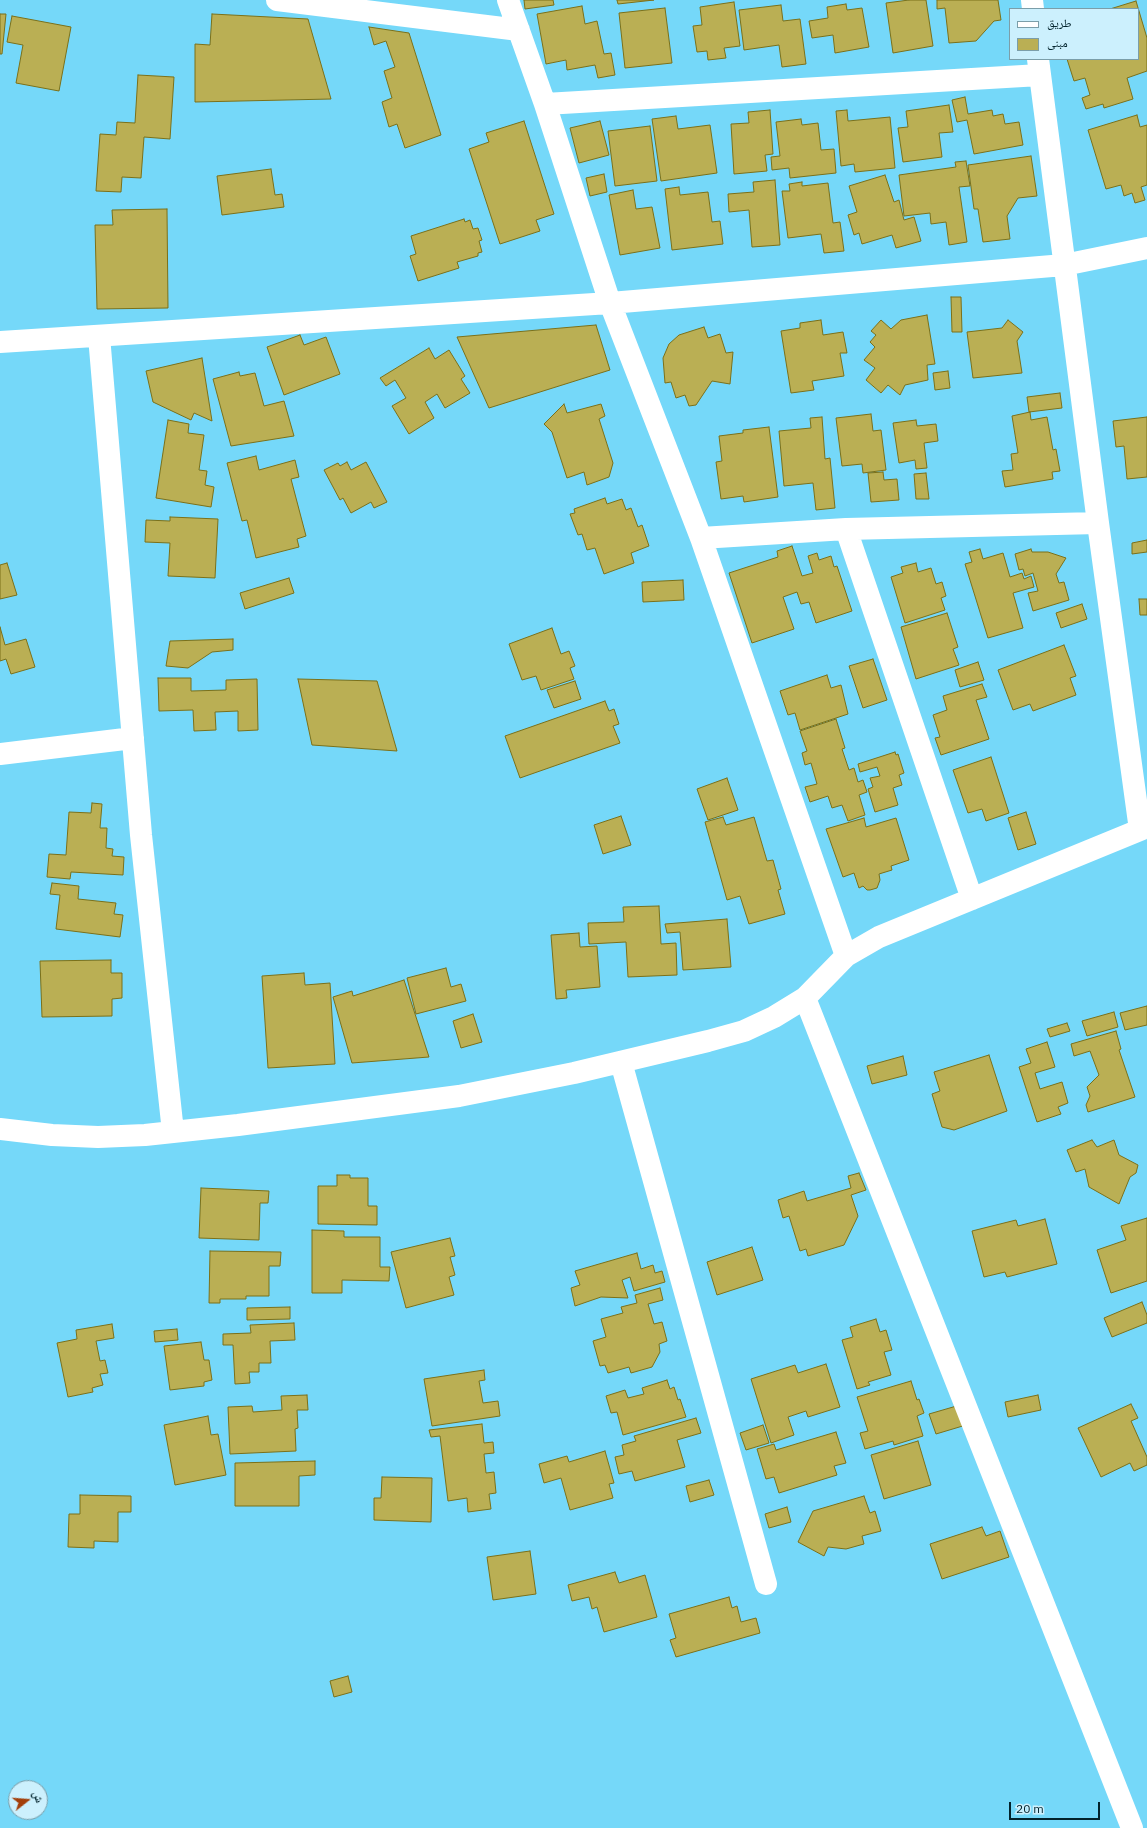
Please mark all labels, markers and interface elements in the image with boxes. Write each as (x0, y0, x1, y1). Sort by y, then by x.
legend (1009, 8, 1139, 60)
text: طريق (1047, 15, 1072, 30)
text: مبنى (1047, 35, 1068, 50)
north arrow (8, 1780, 48, 1820)
text: ش (30, 1789, 47, 1804)
scale bar (1011, 1794, 1102, 1820)
text: 20 m (1016, 1801, 1044, 1816)

